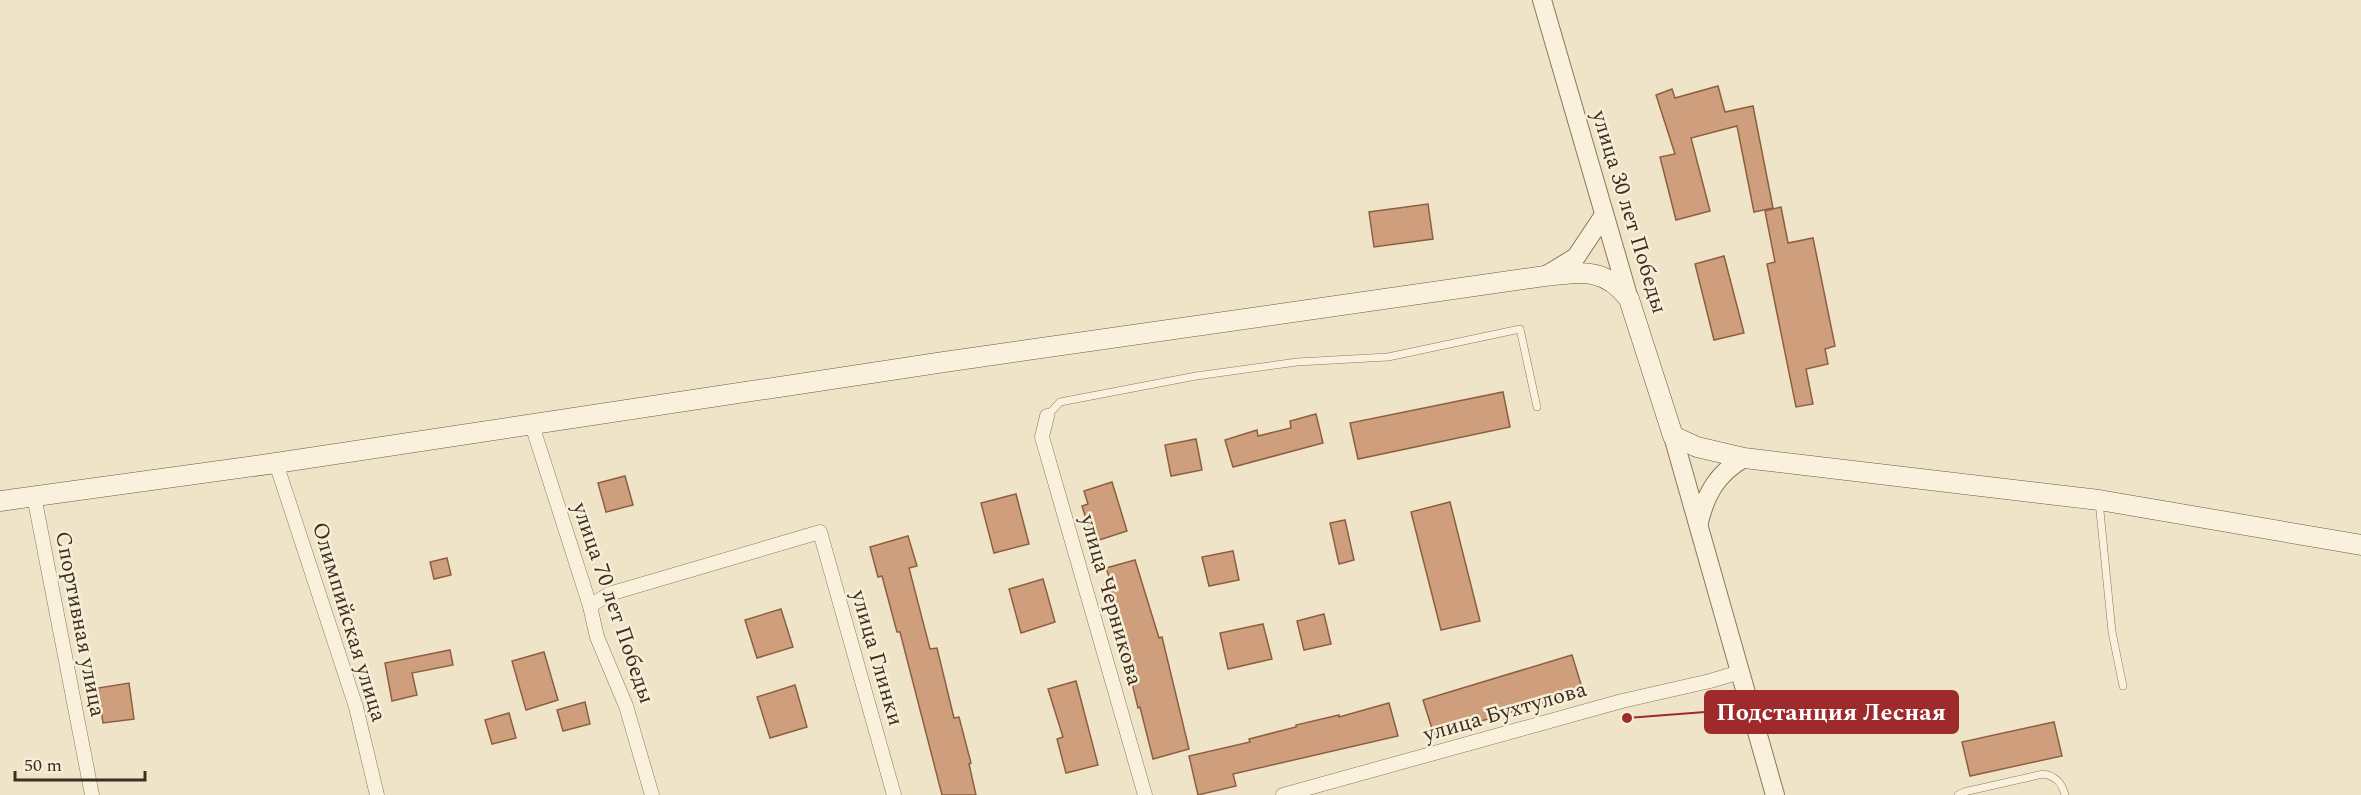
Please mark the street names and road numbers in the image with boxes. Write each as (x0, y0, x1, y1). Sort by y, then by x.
street label: улица 30 лет Победы (1582, 105, 1676, 318)
street label: улица 70 лет Победы (563, 497, 663, 708)
street label: улица Черникова (1071, 510, 1151, 690)
street label: Олимпийская улица (303, 518, 395, 726)
street label: Спортивная улица (46, 528, 114, 720)
street label: улица Глинки (842, 585, 912, 730)
street label: улица Бухтулова (1419, 673, 1591, 751)

